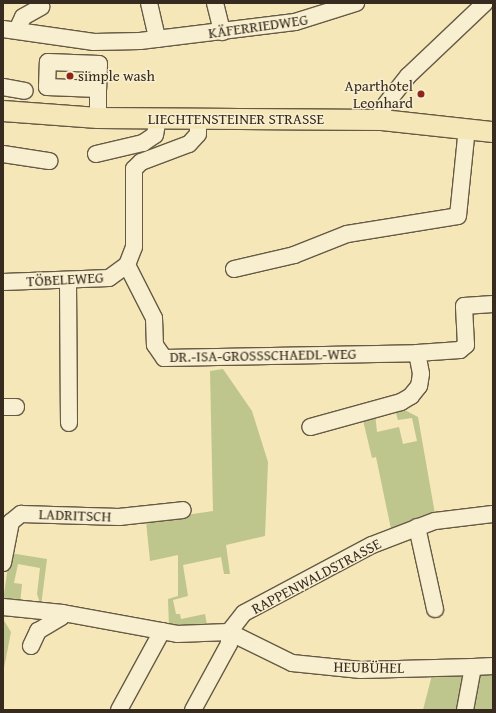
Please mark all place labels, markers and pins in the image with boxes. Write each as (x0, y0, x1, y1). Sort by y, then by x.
place label: simple wash (78, 67, 155, 85)
marker: simple wash (65, 71, 75, 81)
place label: Aparthotel Leonhard (345, 76, 413, 111)
marker: Aparthotel Leonhard (416, 89, 426, 99)

